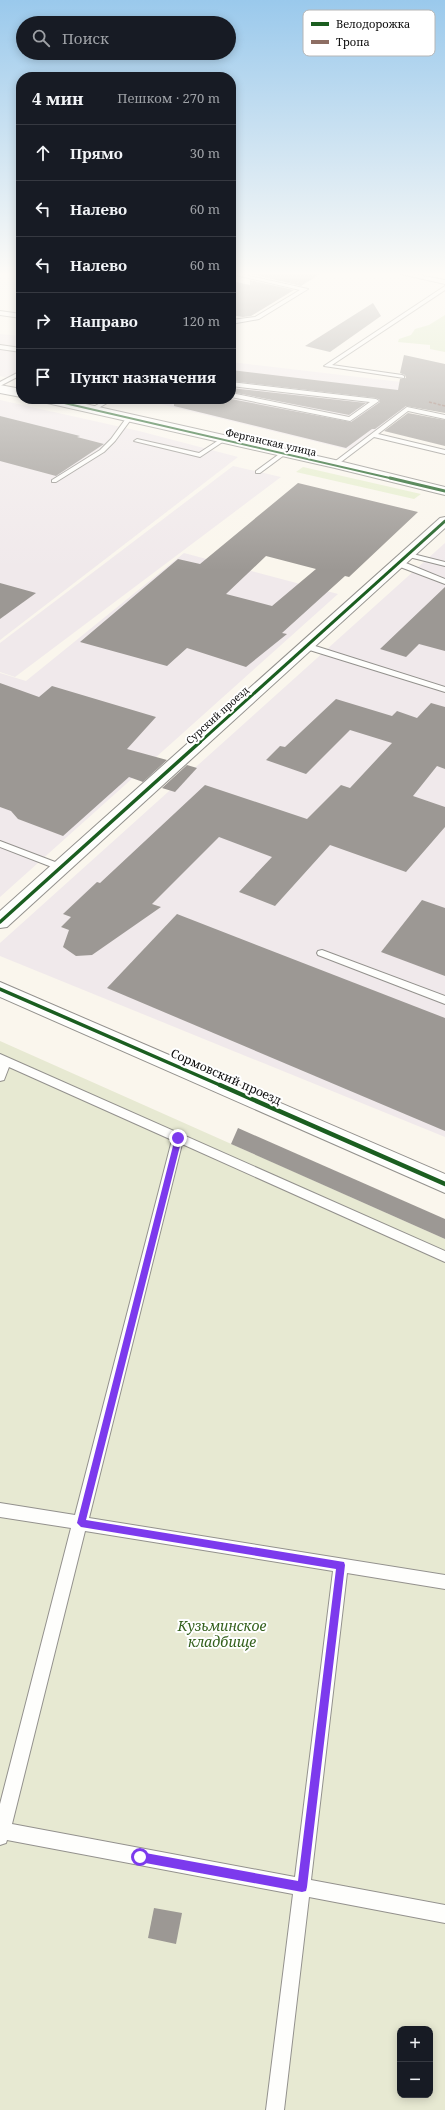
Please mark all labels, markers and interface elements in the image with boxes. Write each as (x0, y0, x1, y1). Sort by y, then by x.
legend (303, 10, 435, 56)
search box (16, 16, 236, 60)
text: Велодорожка (336, 16, 410, 31)
icon: search (30, 27, 52, 49)
text: Поиск (62, 28, 109, 48)
text: Тропа (336, 34, 370, 49)
text: 4 мин (32, 87, 84, 110)
text: Пешком · 270 m (117, 89, 220, 107)
icon: ahead (32, 142, 54, 164)
text: Прямо (70, 143, 123, 163)
text: 30 m (190, 144, 220, 162)
icon: left (32, 198, 54, 220)
text: Налево (70, 199, 127, 219)
text: 60 m (190, 200, 220, 218)
icon: left (32, 254, 54, 276)
text: Налево (70, 255, 127, 275)
text: 60 m (190, 256, 220, 274)
icon: right (32, 310, 54, 332)
text: Направо (70, 311, 138, 331)
text: 120 m (183, 312, 220, 330)
icon: arrive (32, 366, 54, 388)
text: Пункт назначения (70, 367, 216, 387)
street label: Ферганская улица (224, 425, 318, 459)
street label: Сурский проезд (183, 683, 251, 747)
street label: Сормовский проезд (168, 1044, 284, 1109)
route end (169, 1129, 187, 1147)
park label: Кузьминское кладбище (177, 1616, 266, 1651)
route start (131, 1848, 149, 1866)
map controls (397, 2026, 433, 2098)
button: + (397, 2026, 433, 2062)
button: − (397, 2062, 433, 2098)

